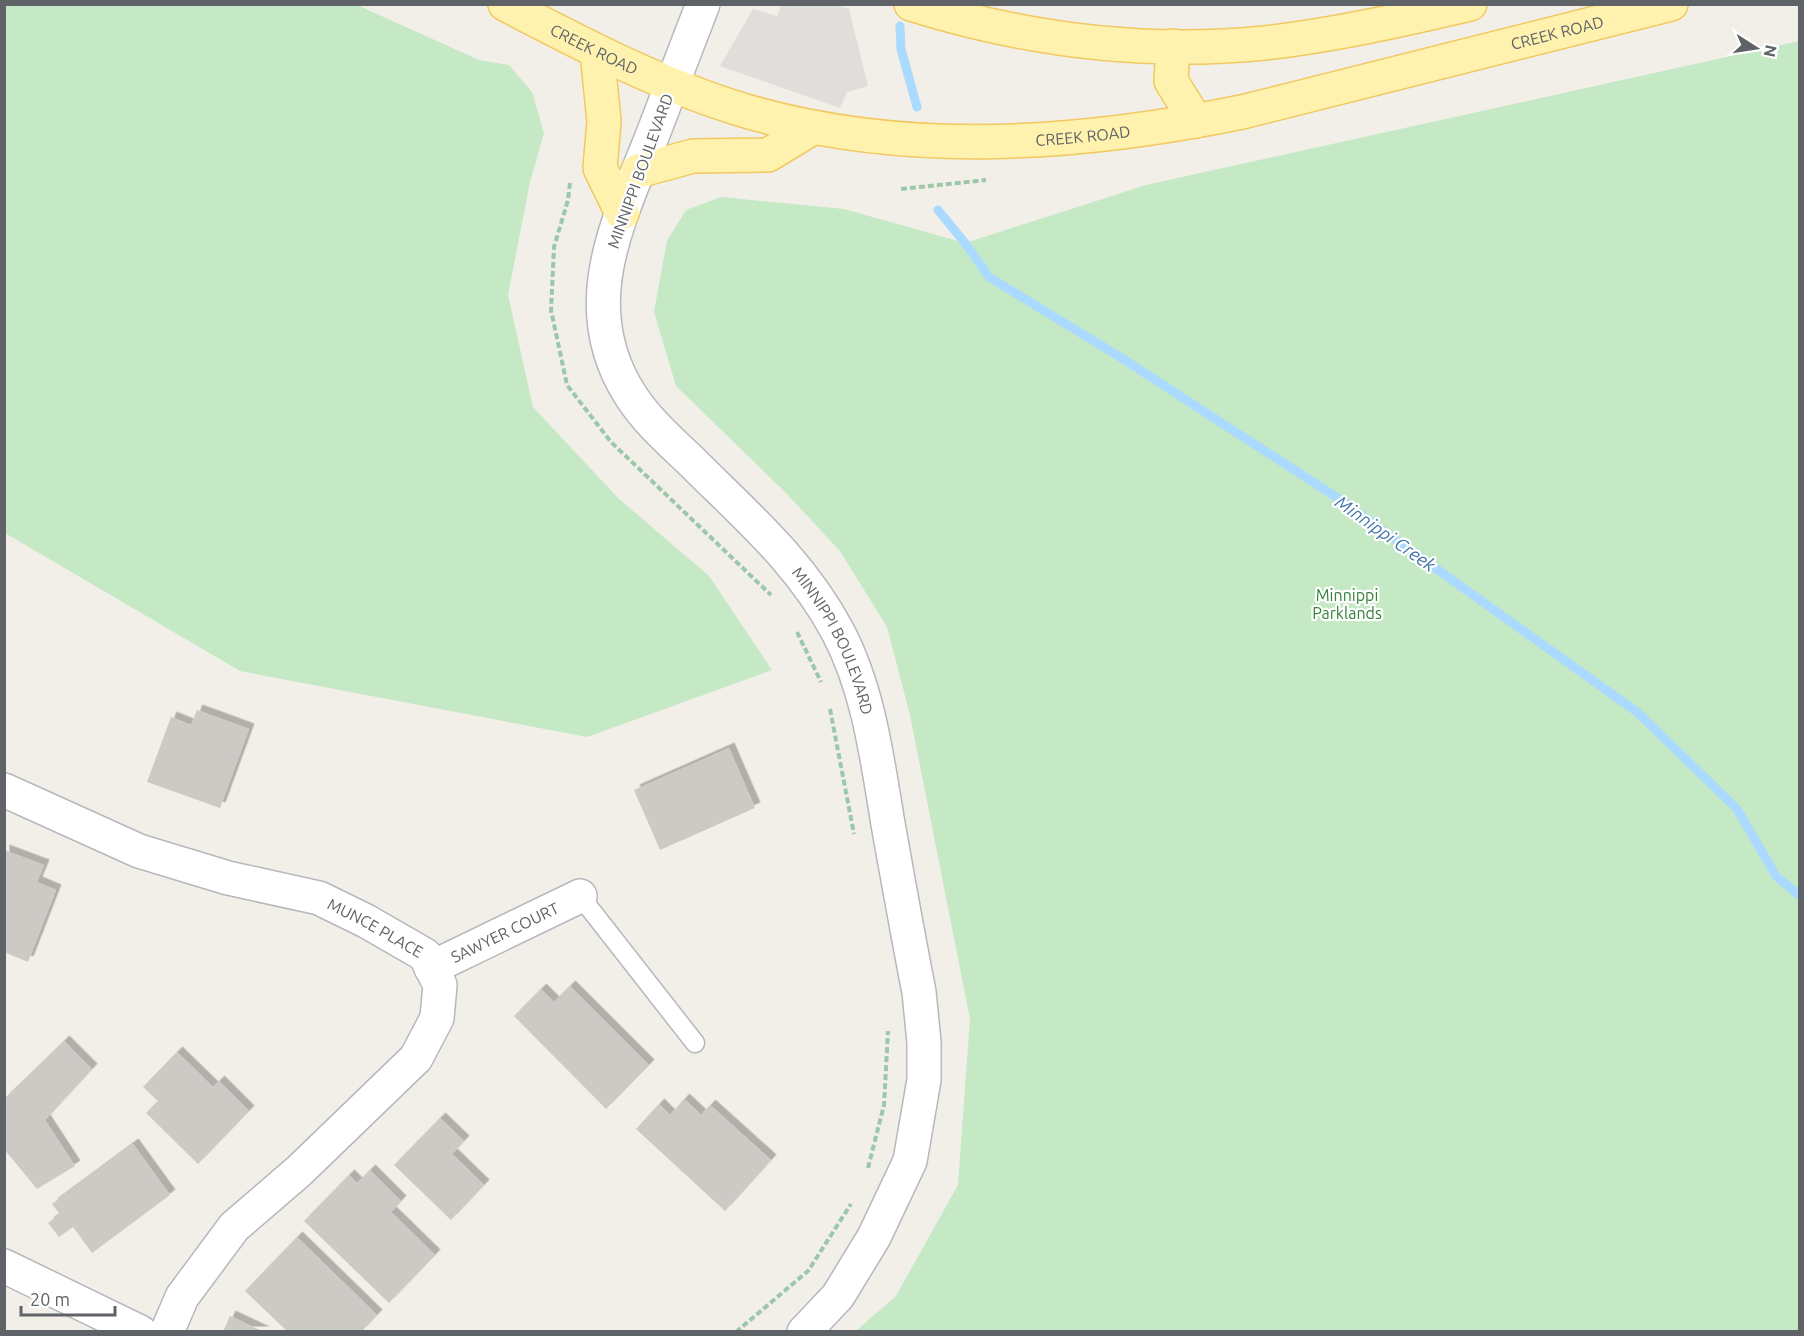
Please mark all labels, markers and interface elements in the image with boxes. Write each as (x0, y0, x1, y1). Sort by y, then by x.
street label: CREEK ROAD (1509, 12, 1605, 53)
north arrow (1726, 18, 1786, 78)
street label: CREEK ROAD (547, 20, 641, 78)
text: N (1761, 43, 1781, 59)
street label: MINNIPPI BOULEVARD (604, 91, 676, 251)
street label: CREEK ROAD (1035, 122, 1131, 149)
water label: Minnippi Creek (1332, 491, 1441, 575)
street label: MINNIPPI BOULEVARD (789, 563, 877, 716)
park label: Minnippi Parklands (1312, 586, 1382, 622)
street label: MUNCE PLACE (325, 895, 426, 961)
street label: SAWYER COURT (448, 899, 562, 966)
scale bar (21, 1279, 116, 1317)
text: 20 m (30, 1289, 70, 1309)

